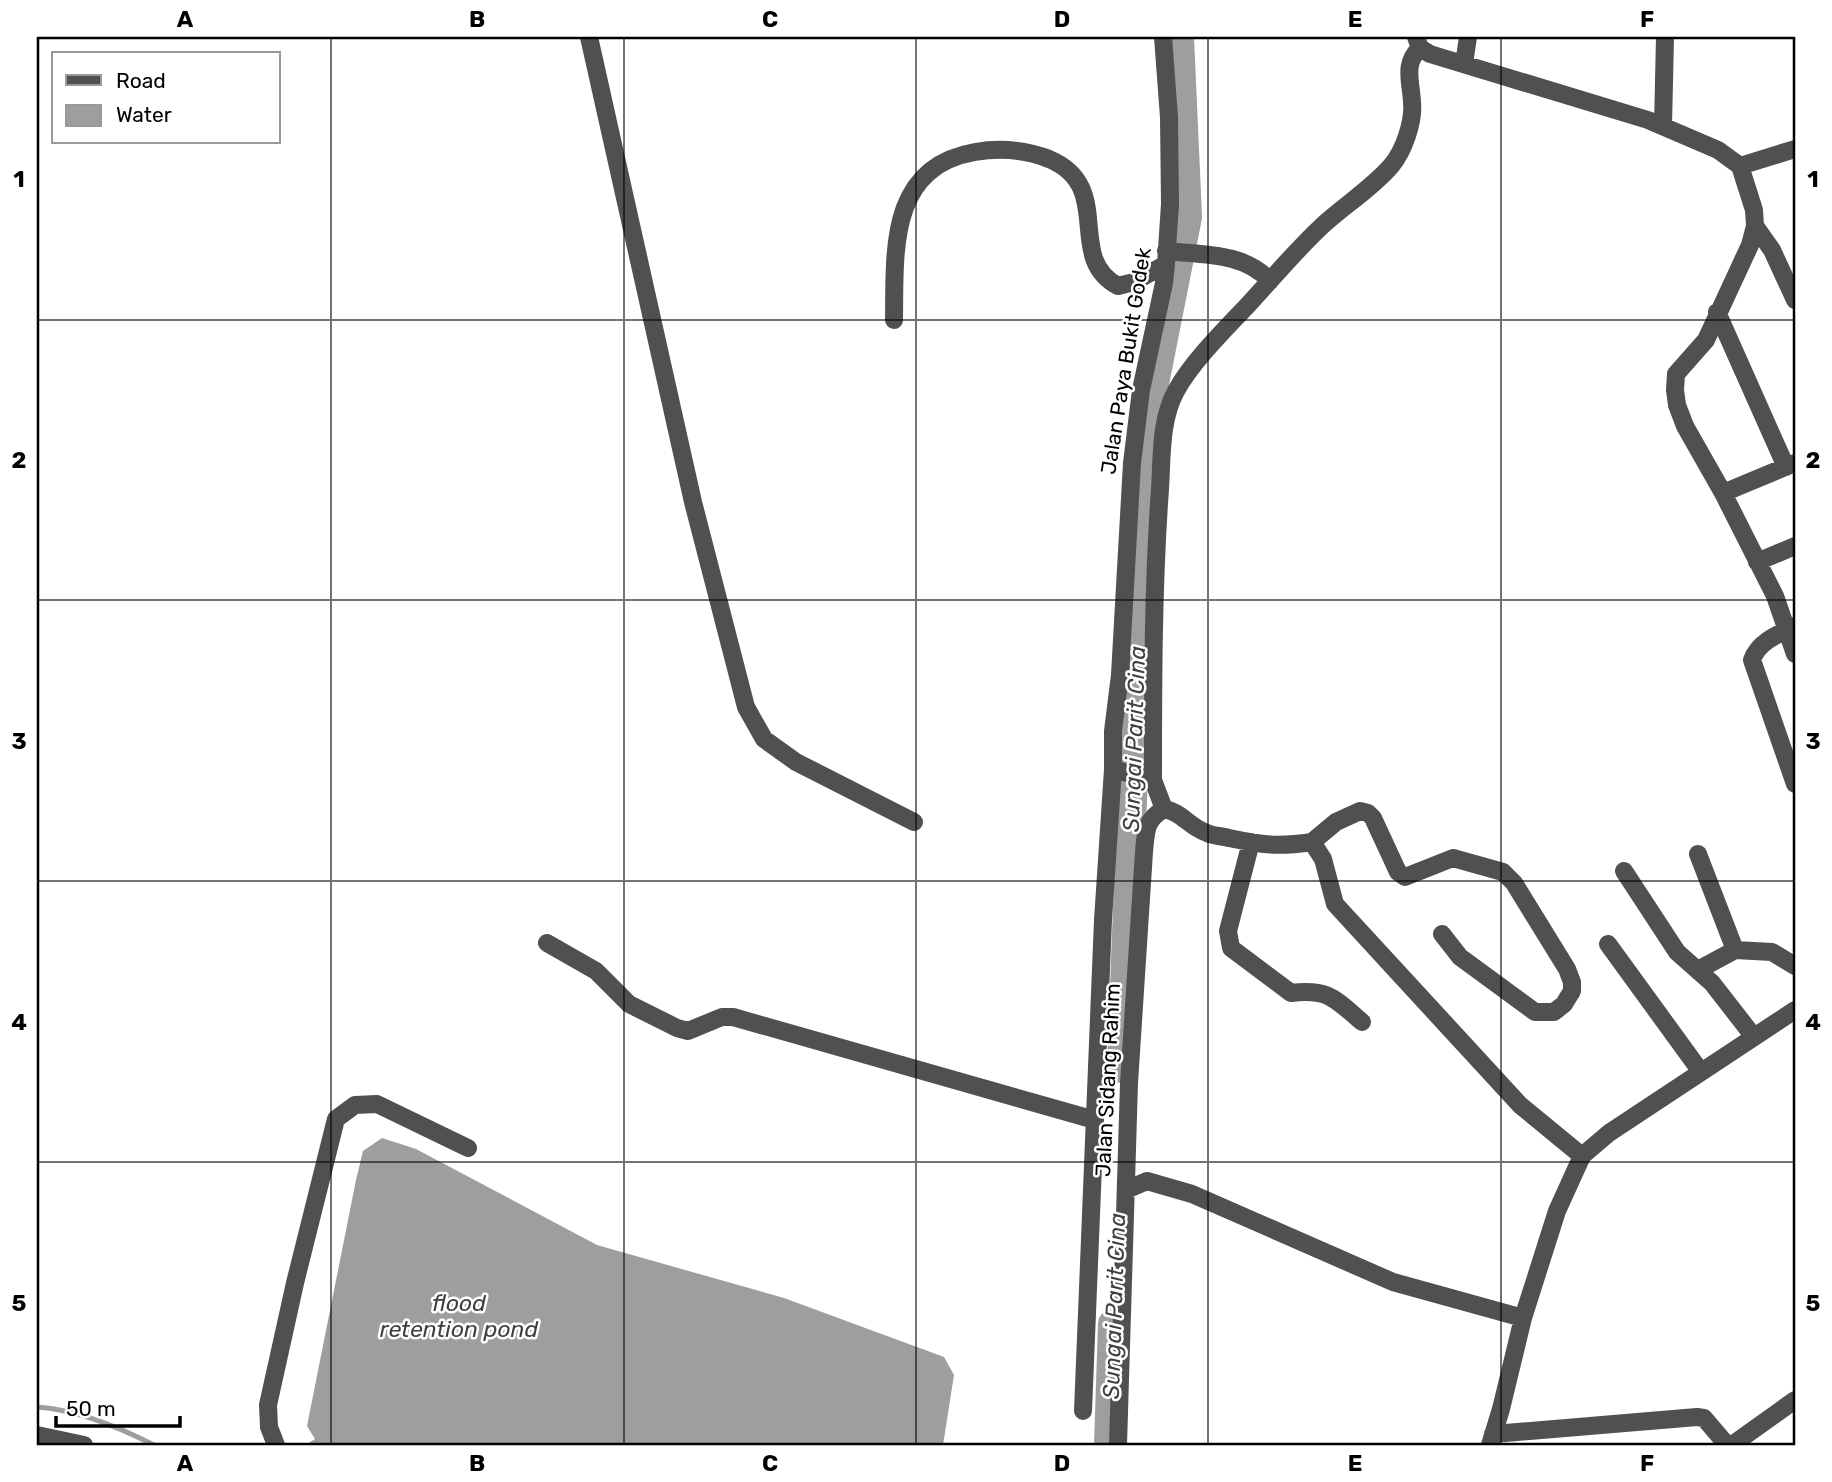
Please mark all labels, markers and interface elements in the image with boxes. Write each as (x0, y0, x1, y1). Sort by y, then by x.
text: A (177, 5, 194, 33)
text: B (469, 5, 485, 33)
text: C (762, 5, 778, 33)
text: D (1054, 5, 1070, 33)
text: E (1348, 5, 1362, 33)
text: F (1640, 5, 1654, 33)
legend (52, 52, 280, 144)
text: Road (116, 68, 166, 93)
text: Water (116, 102, 172, 127)
text: 1 (13, 165, 25, 193)
text: 1 (1807, 165, 1819, 193)
street label: Jalan Paya Bukit Godek (1095, 246, 1156, 476)
text: 2 (12, 446, 26, 474)
text: 2 (1806, 446, 1820, 474)
water label: Sungai Parit Cina (1117, 646, 1151, 832)
text: 3 (11, 727, 27, 755)
text: 3 (1805, 727, 1821, 755)
street label: Jalan Sidang Rahim (1090, 982, 1125, 1177)
text: 4 (11, 1008, 27, 1036)
text: 4 (1805, 1008, 1821, 1036)
water label: Sungai Parit Cina (1097, 1213, 1131, 1399)
text: 5 (12, 1289, 27, 1317)
water label: flood retention pond (380, 1289, 539, 1343)
text: 5 (1806, 1289, 1821, 1317)
scale bar (56, 1384, 180, 1428)
text: 50 m (66, 1396, 116, 1421)
text: A (177, 1449, 194, 1477)
text: B (469, 1449, 485, 1477)
text: C (762, 1449, 778, 1477)
text: D (1054, 1449, 1070, 1477)
text: E (1348, 1449, 1362, 1477)
text: F (1640, 1449, 1654, 1477)

